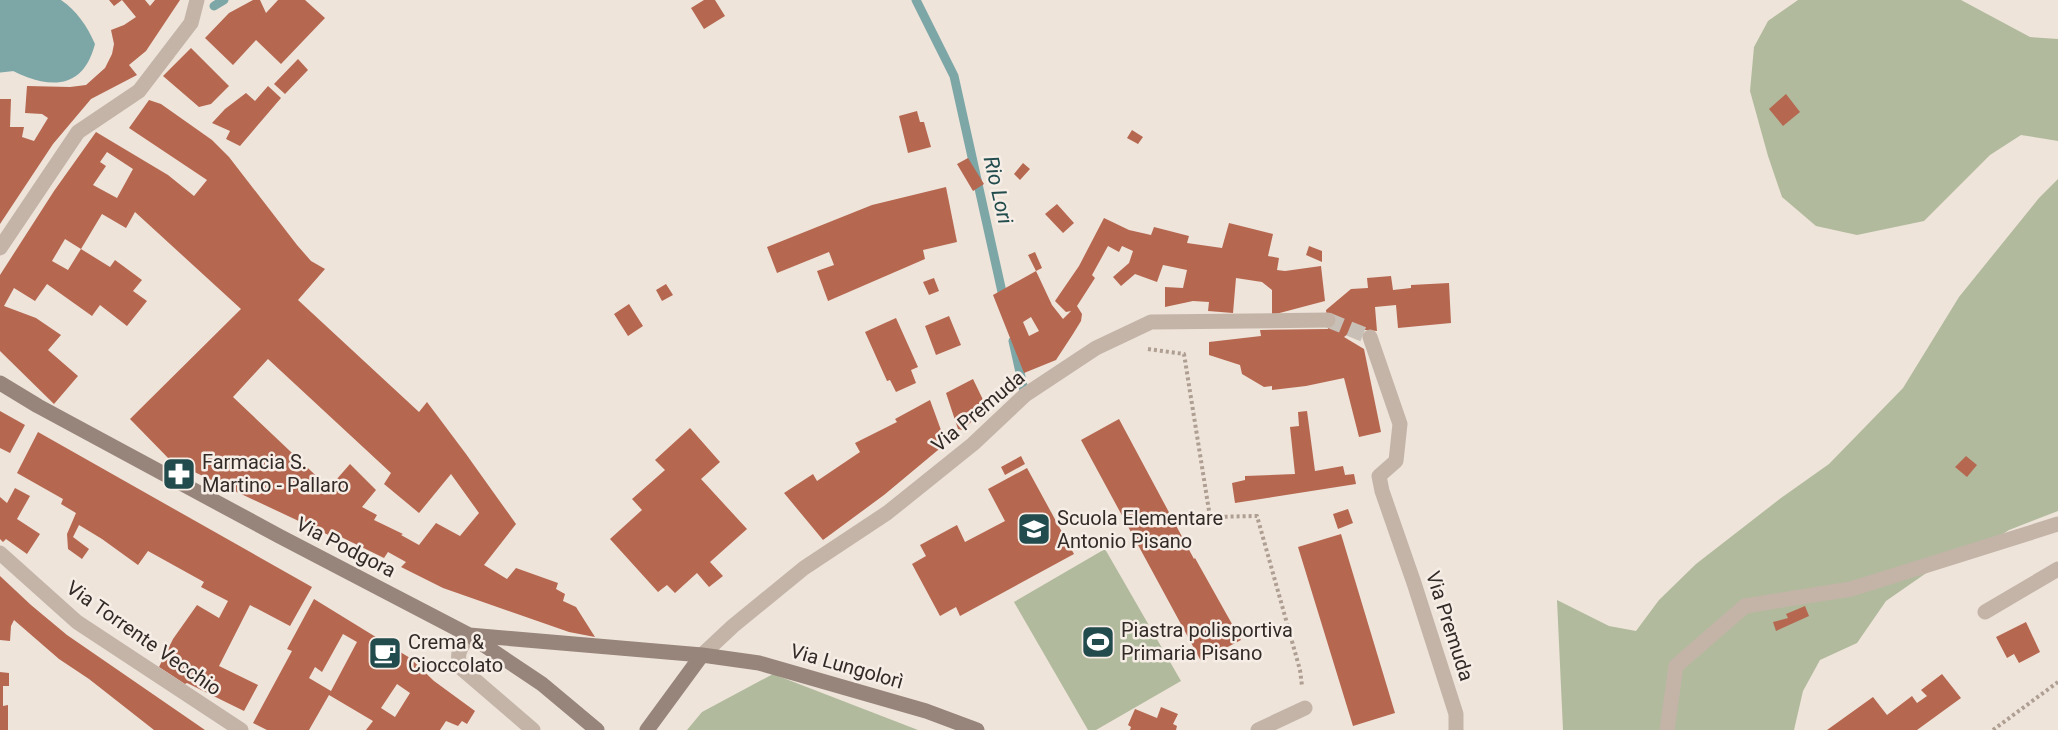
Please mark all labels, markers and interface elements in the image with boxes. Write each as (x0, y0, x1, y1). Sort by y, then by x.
water label: Rio Lori (979, 154, 1017, 226)
street label: Via Premuda (927, 365, 1029, 457)
place label: Farmacia S. Martino - Pallaro (202, 450, 349, 497)
pharmacy icon: Farmacia S. Martino - Pallaro (161, 456, 197, 492)
place label: Scuola Elementare Antonio Pisano (1057, 506, 1223, 553)
school or university icon: Scuola Elementare Antonio Pisano (1016, 511, 1052, 547)
street label: Via Podgora (292, 512, 400, 582)
street label: Via Premuda (1421, 568, 1479, 684)
street label: Via Torrente Vecchio (62, 575, 226, 701)
place label: Piastra polisportiva Primaria Pisano (1121, 618, 1293, 665)
sports icon: Piastra polisportiva Primaria Pisano (1080, 624, 1116, 660)
place label: Crema & Cioccolato (408, 630, 503, 677)
cafe icon: Crema & Cioccolato (367, 635, 403, 671)
street label: Via Lungolorì (788, 638, 906, 694)

